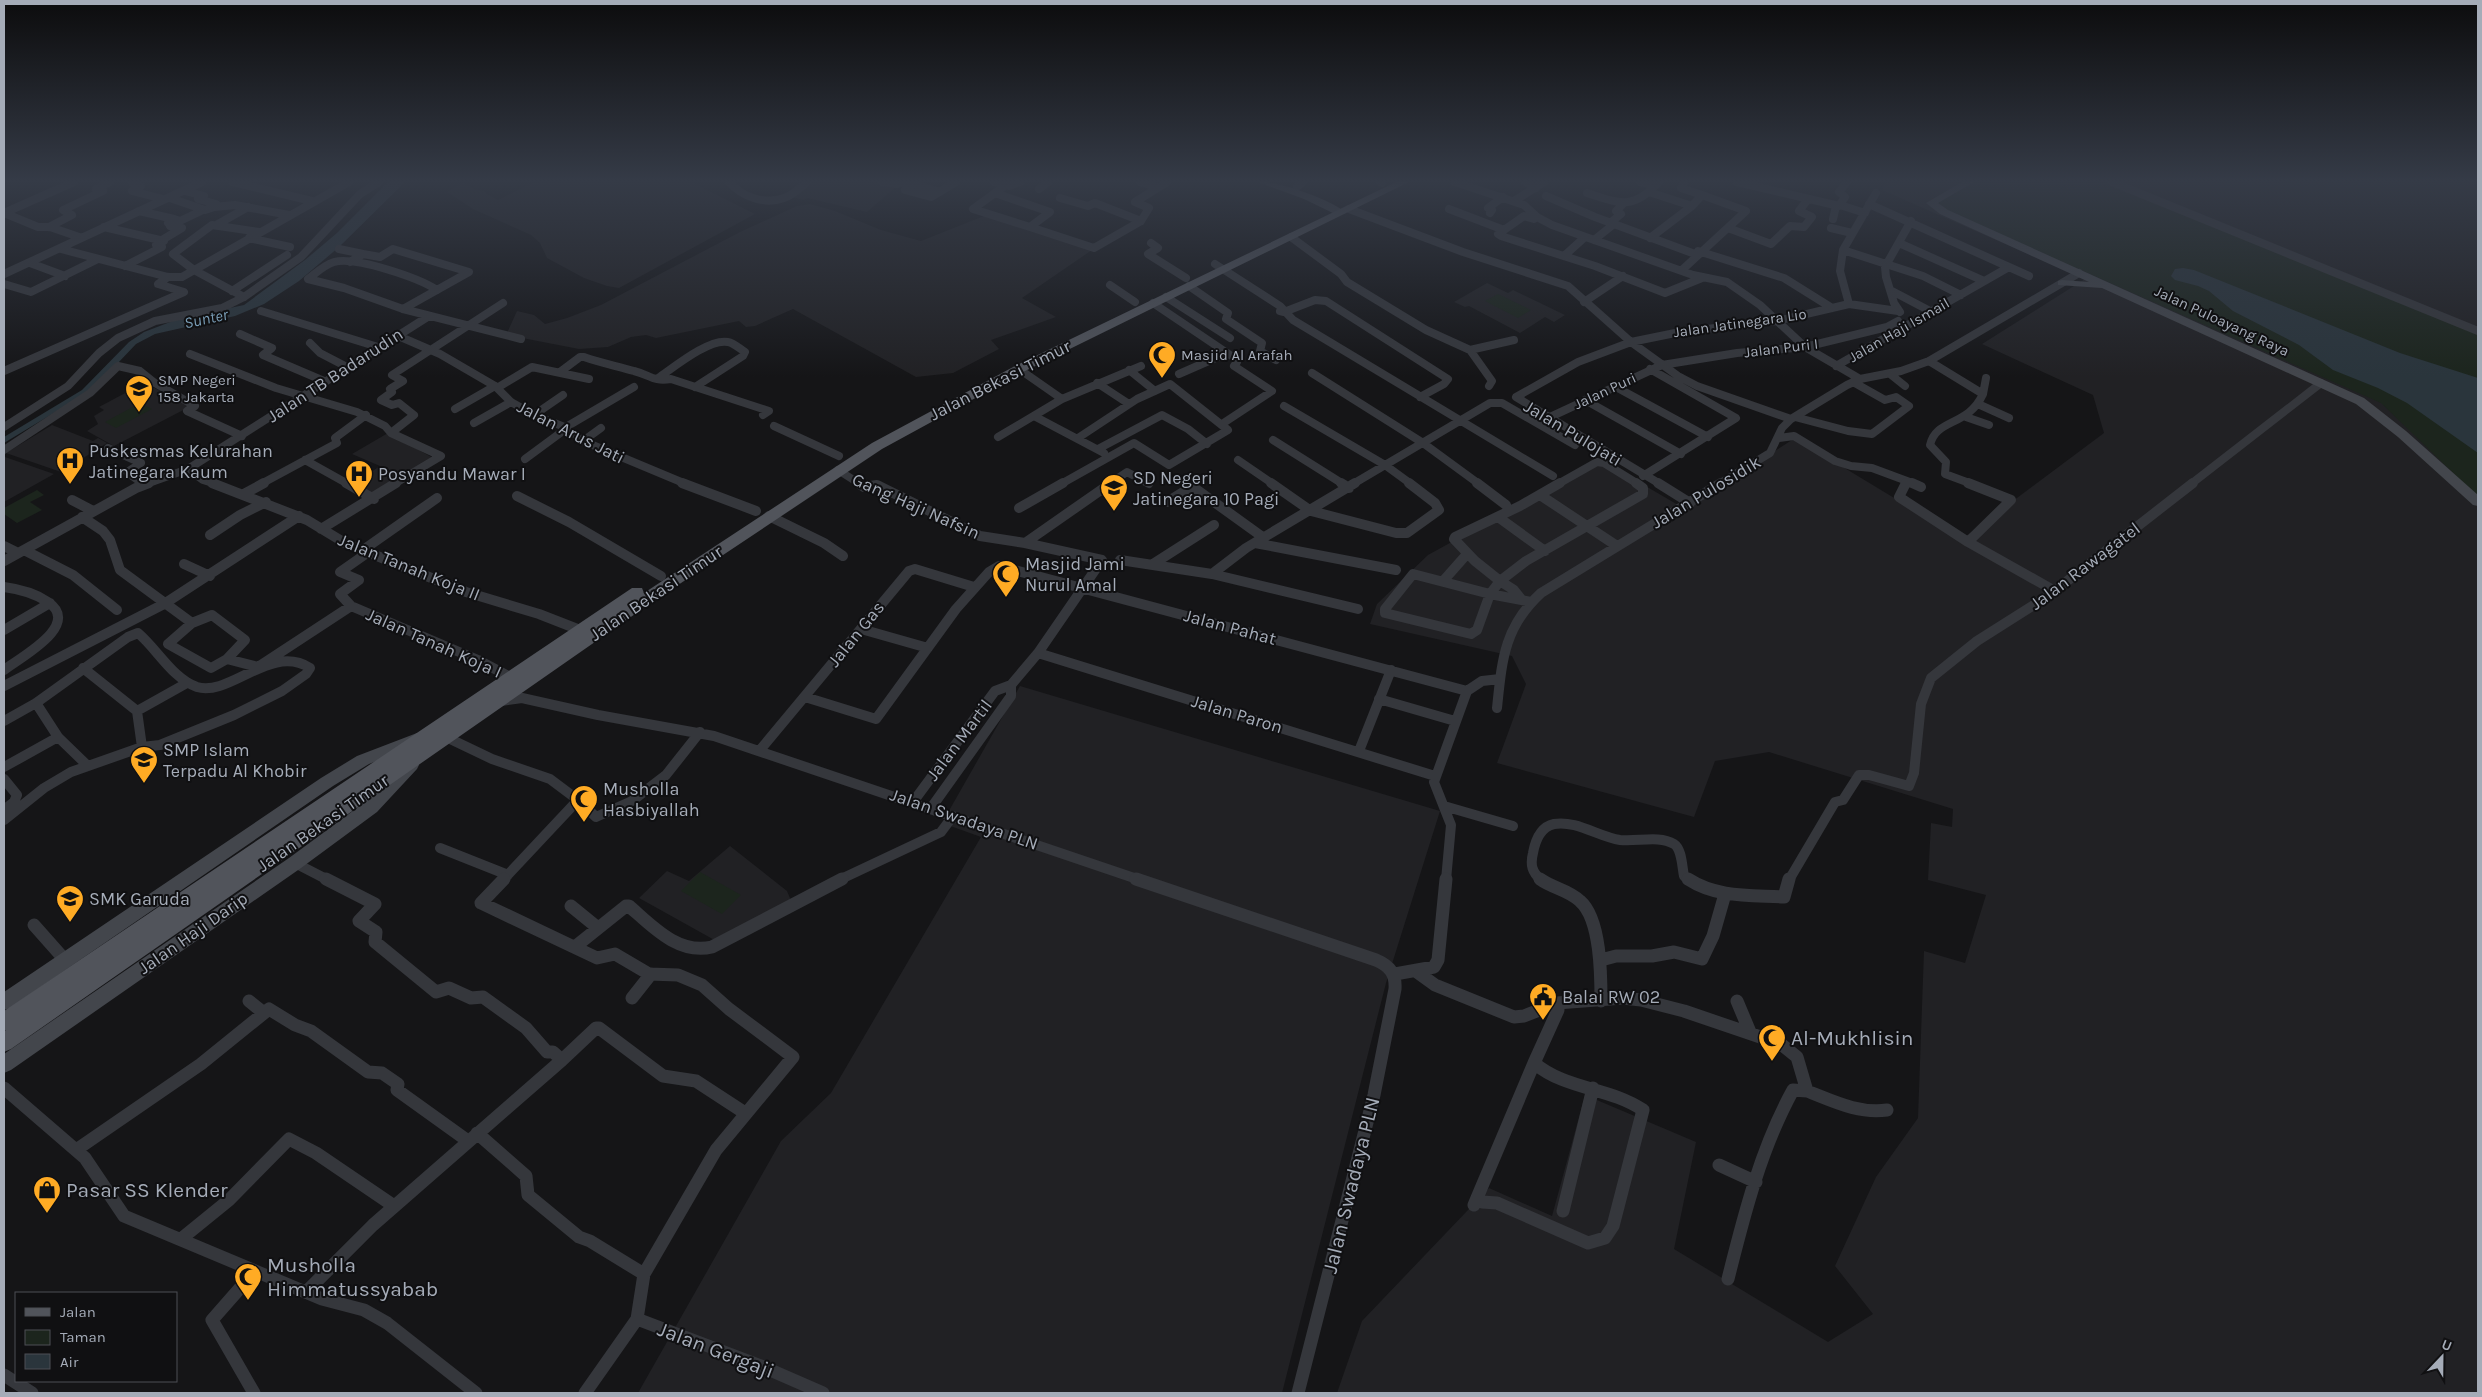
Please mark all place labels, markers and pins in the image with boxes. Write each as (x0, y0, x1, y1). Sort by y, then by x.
mosque icon: Masjid Al Arafah (1147, 340, 1177, 379)
place label: Masjid Al Arafah (1181, 346, 1293, 364)
place label: SMP Negeri 158 Jakarta (158, 371, 236, 406)
school or university icon: SMP Negeri 158 Jakarta (124, 374, 154, 413)
place label: Puskesmas Kelurahan Jatinegara Kaum (89, 440, 273, 483)
hospital icon: Puskesmas Kelurahan Jatinegara Kaum (55, 446, 85, 485)
hospital icon: Posyandu Mawar I (344, 459, 374, 498)
place label: Posyandu Mawar I (378, 463, 526, 485)
place label: SD Negeri Jatinegara 10 Pagi (1133, 467, 1279, 510)
school or university icon: SD Negeri Jatinegara 10 Pagi (1099, 473, 1129, 512)
place label: Masjid Jami Nurul Amal (1025, 553, 1125, 596)
mosque icon: Masjid Jami Nurul Amal (991, 559, 1021, 598)
place label: SMP Islam Terpadu Al Khobir (163, 739, 307, 782)
school or university icon: SMP Islam Terpadu Al Khobir (129, 745, 159, 784)
place label: Musholla Hasbiyallah (603, 778, 700, 821)
mosque icon: Musholla Hasbiyallah (569, 784, 599, 823)
school or university icon: SMK Garuda (55, 884, 85, 923)
place label: SMK Garuda (89, 888, 190, 910)
public building icon: Balai RW 02 (1528, 982, 1558, 1021)
place label: Balai RW 02 (1562, 986, 1660, 1008)
mosque icon: Al-Mukhlisin (1757, 1023, 1787, 1062)
place label: Al-Mukhlisin (1791, 1026, 1913, 1050)
shop icon: Pasar SS Klender (32, 1175, 62, 1214)
place label: Pasar SS Klender (66, 1178, 228, 1202)
place label: Musholla Himmatussyabab (267, 1253, 438, 1301)
mosque icon: Musholla Himmatussyabab (233, 1262, 263, 1301)

